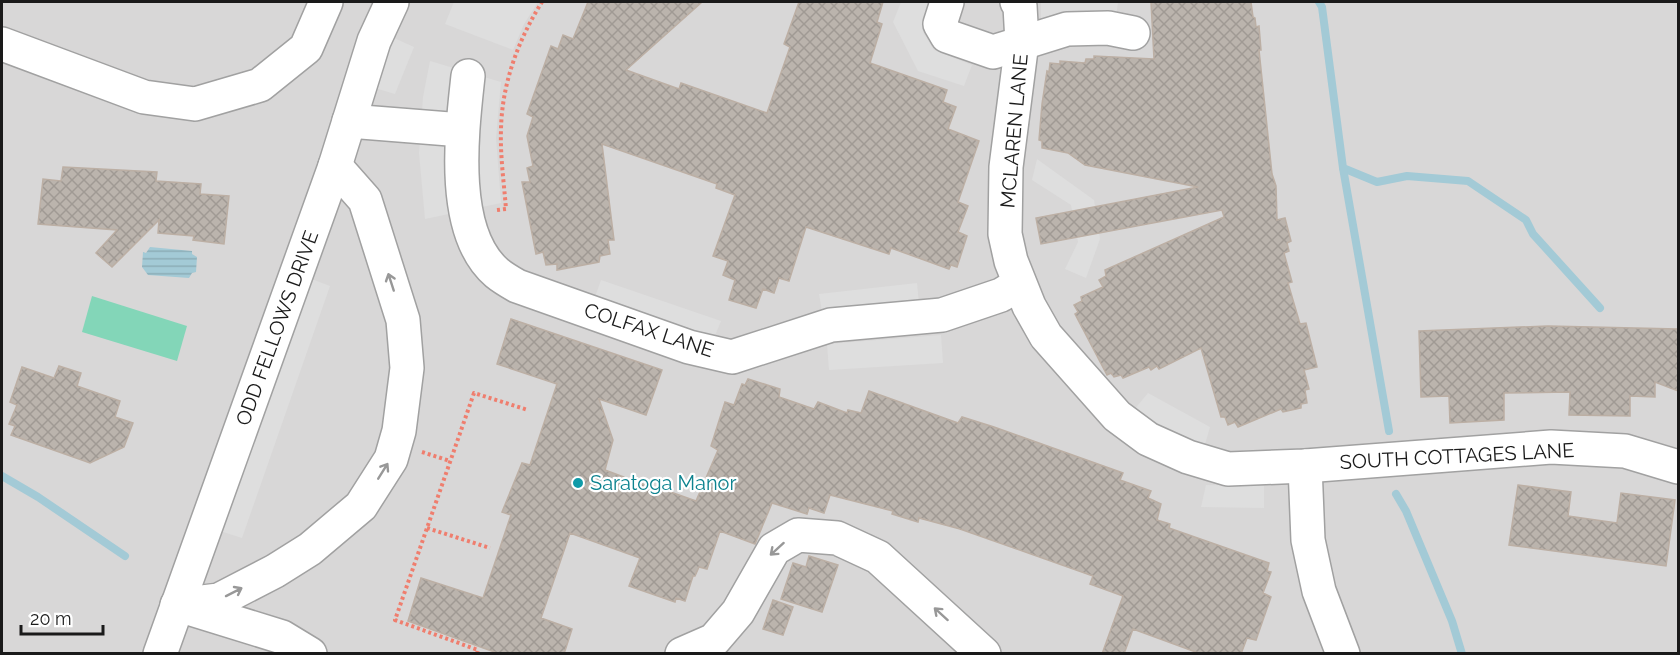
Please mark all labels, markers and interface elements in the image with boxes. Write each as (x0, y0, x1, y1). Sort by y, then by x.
street label: MCLAREN LANE (995, 53, 1033, 209)
street label: ODD FELLOWS DRIVE (231, 227, 323, 429)
one-way arrow (385, 273, 396, 292)
street label: COLFAX LANE (581, 298, 717, 362)
street label: SOUTH COTTAGES LANE (1339, 438, 1575, 474)
one-way arrow (377, 463, 389, 480)
place label: Saratoga Manor (590, 471, 737, 495)
marker: Saratoga Manor (571, 476, 585, 490)
one-way arrow (770, 542, 786, 556)
one-way arrow (224, 586, 242, 597)
scale bar (21, 598, 104, 636)
one-way arrow (934, 607, 949, 621)
text: 20 m (30, 608, 72, 629)

